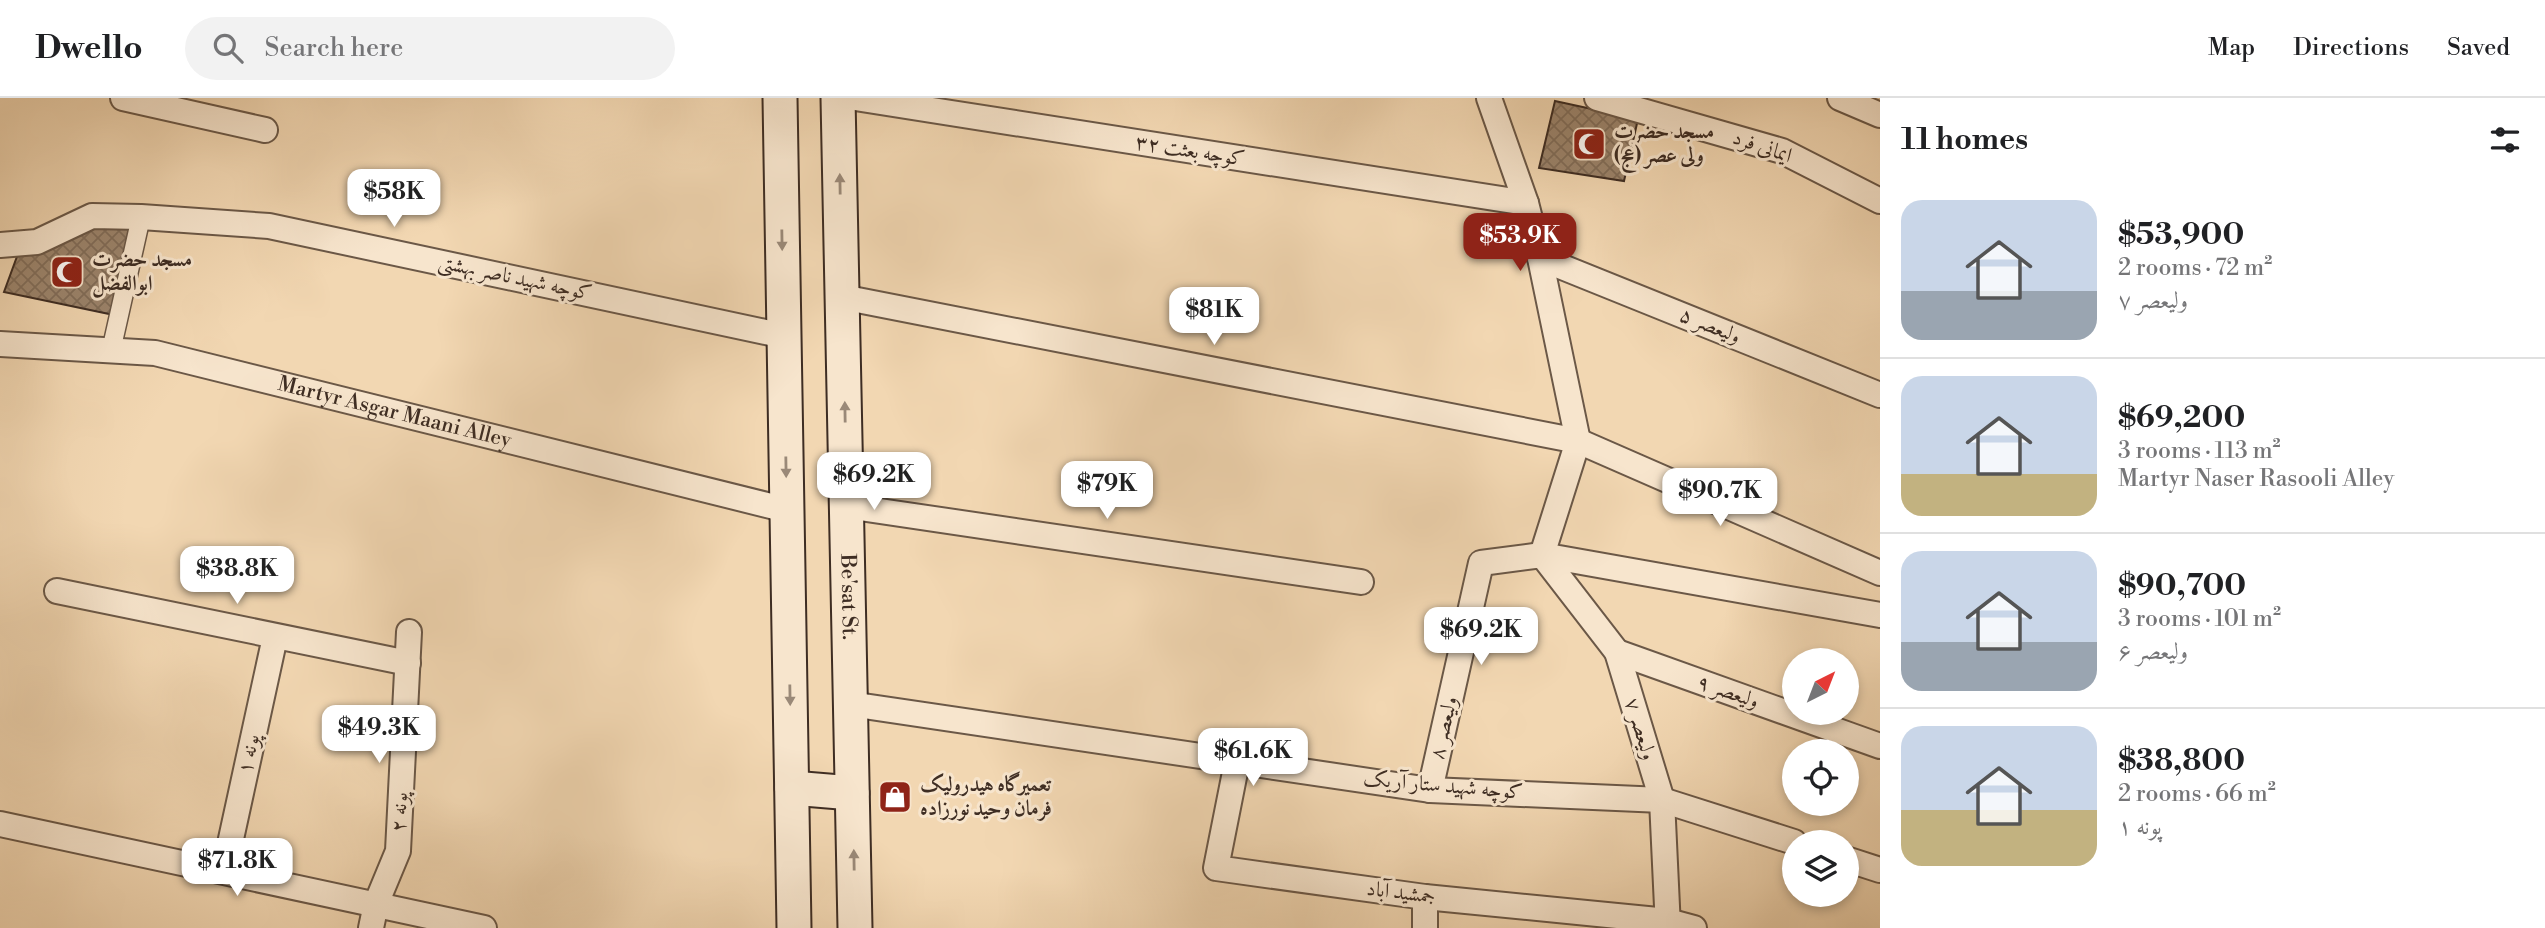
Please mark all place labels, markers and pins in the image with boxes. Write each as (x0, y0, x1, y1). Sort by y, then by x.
place label: مسجد حضرت ولی عصر (عج) (1614, 119, 1714, 173)
mosque icon: مسجد حضرت ولی عصر (عج) (1570, 125, 1608, 163)
pin: $58K (353, 170, 435, 229)
pin: $53.9K (1463, 214, 1577, 273)
place label: مسجد حضرت ابوالفضل (92, 247, 192, 298)
mosque icon: مسجد حضرت ابوالفضل (48, 253, 86, 291)
pin: $81K (1173, 288, 1255, 347)
pin: $69.2K (817, 452, 931, 512)
pin: $79K (1066, 462, 1148, 521)
pin: $90.7K (1663, 468, 1777, 528)
pin: $38.8K (180, 546, 294, 606)
pin: $69.2K (1424, 608, 1538, 667)
pin: $49.3K (322, 706, 436, 765)
pin: $61.6K (1196, 728, 1310, 788)
place label: تعمیرگاه هیدرولیک فرمان وحید نورزاده (920, 771, 1052, 822)
shop icon: تعمیرگاه هیدرولیک فرمان وحید نورزاده (876, 778, 914, 816)
pin: $71.8K (180, 838, 294, 898)

